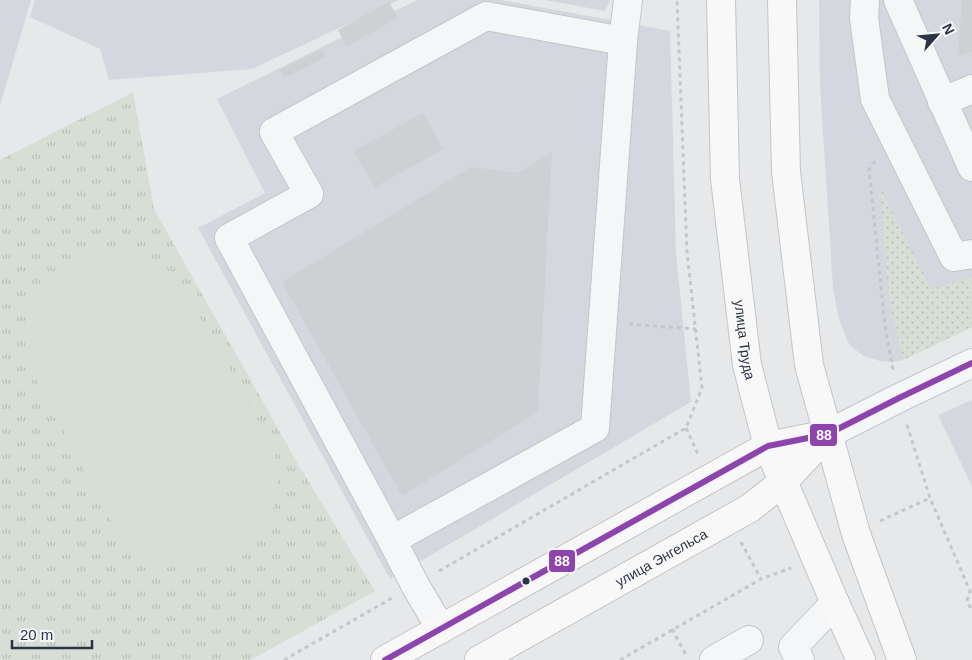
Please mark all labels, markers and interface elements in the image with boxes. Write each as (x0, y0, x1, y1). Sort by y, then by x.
north arrow (912, 10, 962, 60)
text: N (939, 21, 958, 37)
street label: улица Труда (731, 299, 759, 382)
line badge: 88 (809, 423, 838, 447)
text: 88 (816, 427, 832, 443)
street label: улица Энгельса (613, 526, 710, 590)
line badge: 88 (548, 549, 576, 573)
text: 88 (554, 553, 570, 569)
unlabelled marker (521, 576, 531, 586)
scale bar (12, 618, 92, 650)
text: 20 m (20, 626, 53, 643)

